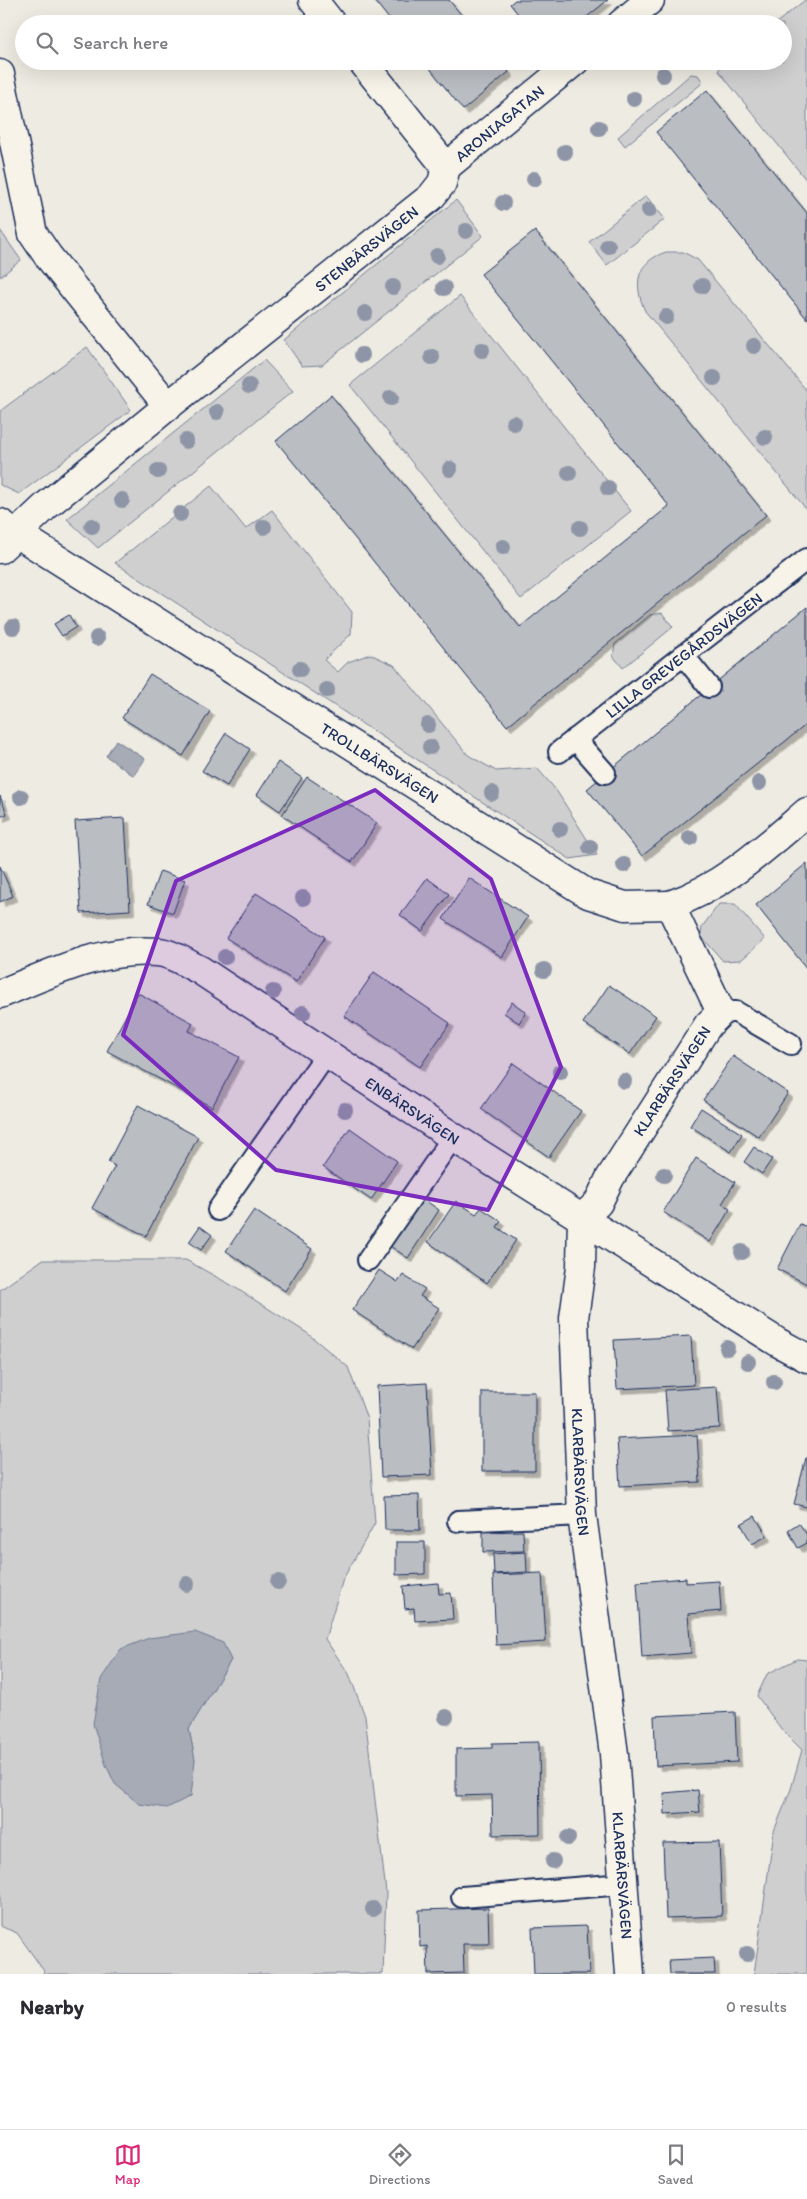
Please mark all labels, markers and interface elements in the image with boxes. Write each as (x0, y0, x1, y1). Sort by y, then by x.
search box (15, 15, 792, 70)
icon: search (33, 29, 61, 57)
text: Search here (73, 31, 168, 54)
street label: ARONIAGATAN (451, 81, 548, 165)
street label: STENBÄRSVÄGEN (311, 201, 422, 295)
street label: LILLA GREVEGÅRDSVÄGEN (602, 588, 766, 722)
street label: TROLLBÄRSVÄGEN (317, 718, 442, 807)
street label: KLARBÄRSVÄGEN (629, 1022, 715, 1140)
street label: ENBÄRSVÄGEN (362, 1072, 463, 1148)
street label: KLARBÄRSVÄGEN (568, 1408, 594, 1537)
street label: KLARBÄRSVÄGEN (609, 1811, 637, 1940)
text: Nearby (20, 1994, 84, 2019)
text: 0 results (726, 1997, 787, 2016)
tab: Map (114, 2141, 142, 2188)
tab: Directions (369, 2141, 430, 2188)
tab: Saved (658, 2141, 693, 2188)

